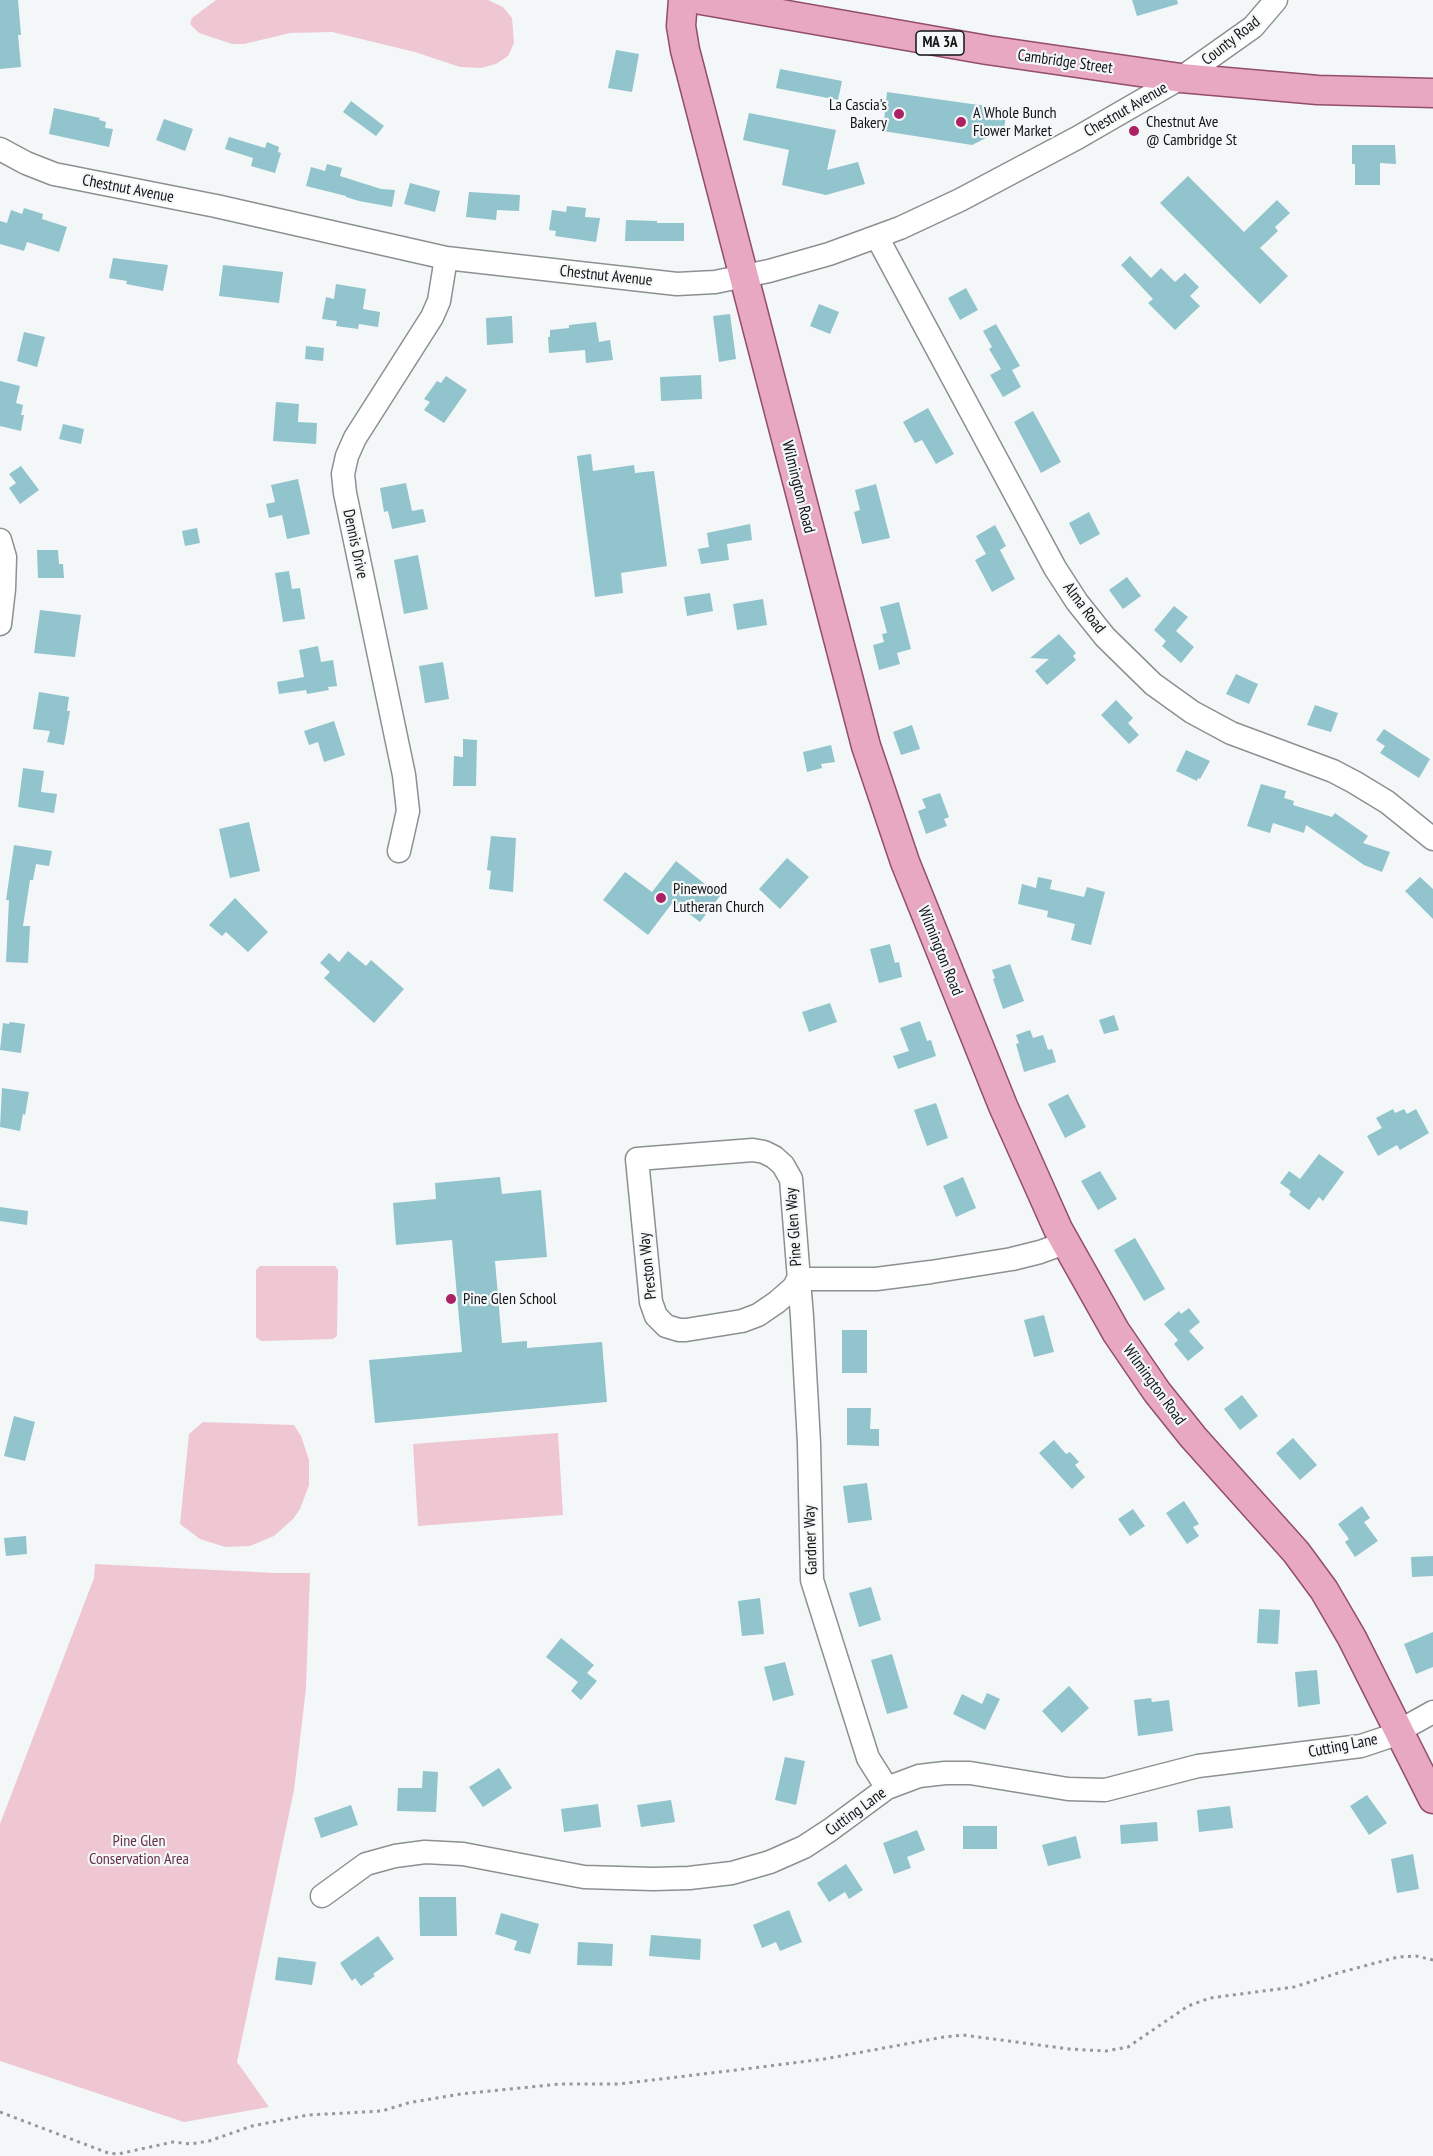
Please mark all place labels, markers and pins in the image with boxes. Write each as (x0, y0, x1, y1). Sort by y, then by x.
place label: La Cascia's Bakery (829, 95, 887, 133)
place label: A Whole Bunch Flower Market (973, 103, 1057, 141)
marker: La Cascia's Bakery (892, 107, 906, 121)
place label: Chestnut Ave @ Cambridge St (1146, 112, 1237, 150)
marker: A Whole Bunch Flower Market (954, 115, 968, 129)
marker: Chestnut Ave @ Cambridge St (1127, 124, 1141, 138)
place label: Pinewood Lutheran Church (673, 879, 764, 917)
marker: Pinewood Lutheran Church (654, 891, 668, 905)
place label: Pine Glen School (463, 1289, 556, 1309)
marker: Pine Glen School (444, 1292, 458, 1306)

